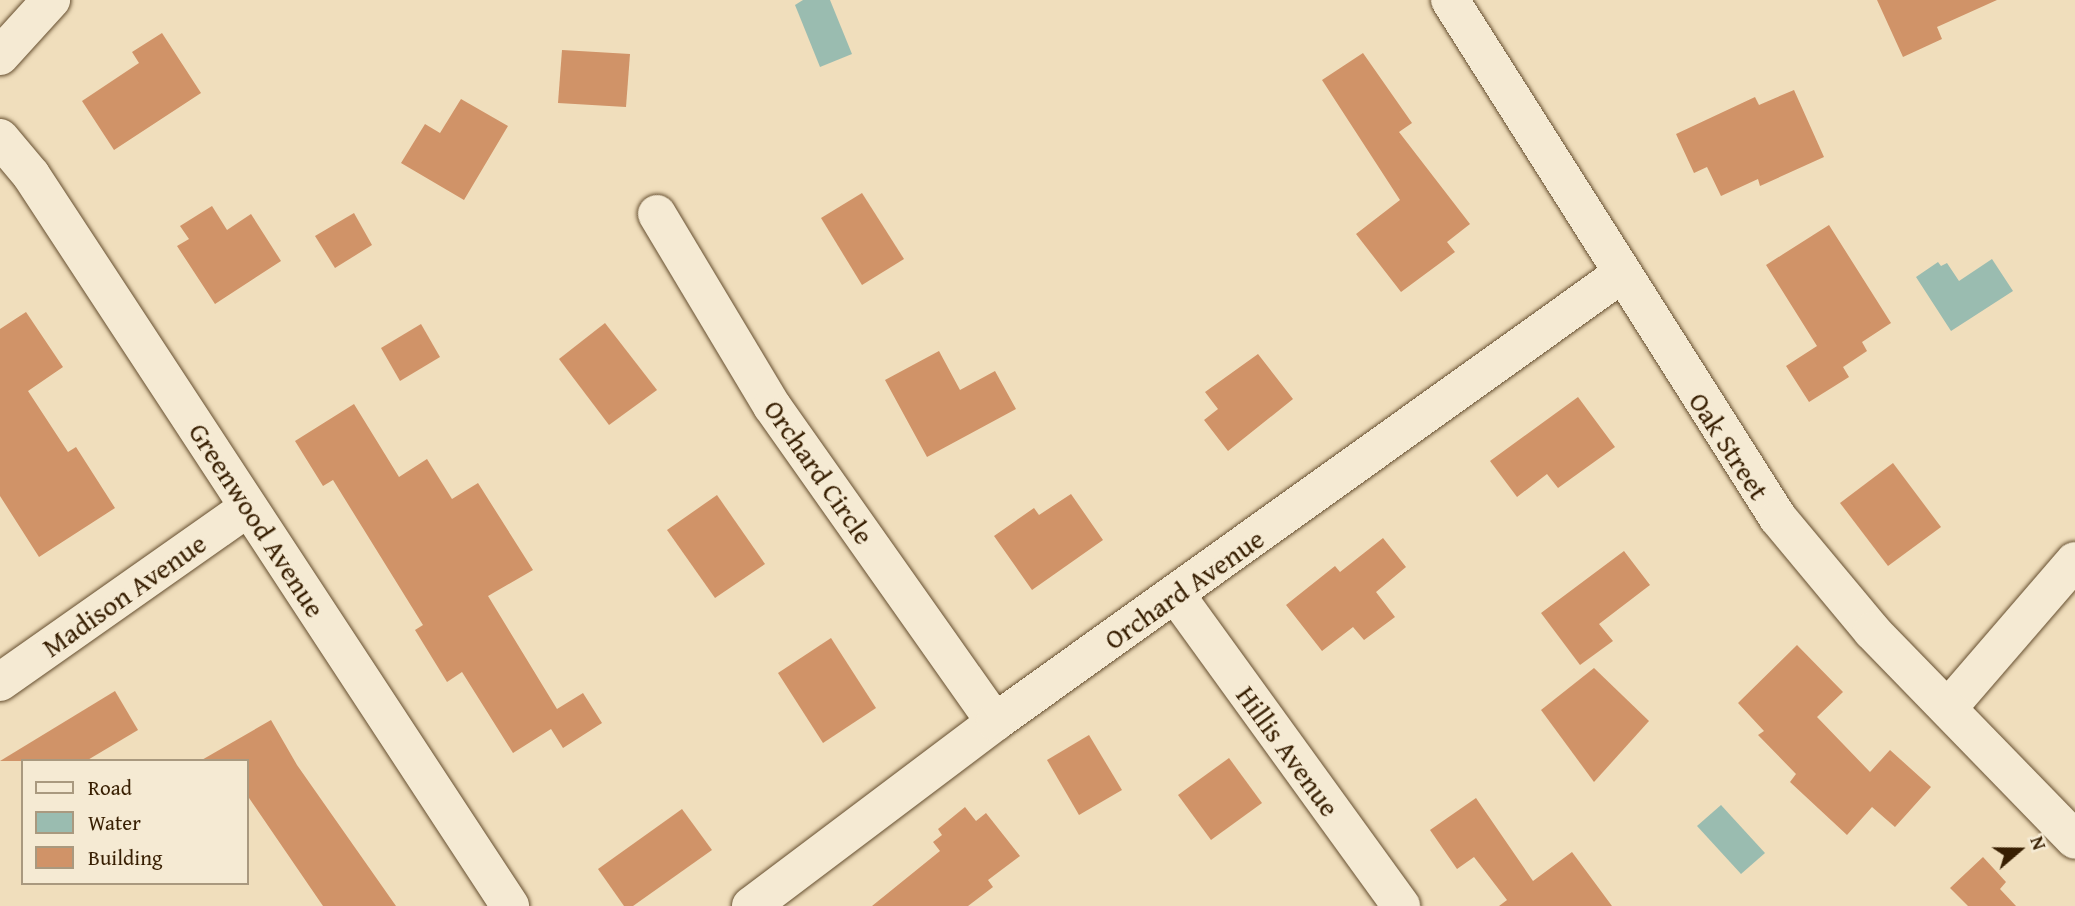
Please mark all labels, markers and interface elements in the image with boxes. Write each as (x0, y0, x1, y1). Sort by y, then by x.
street label: Oak Street (1682, 386, 1776, 506)
street label: Orchard Circle (757, 393, 881, 551)
street label: Greenwood Avenue (182, 417, 332, 623)
street label: Orchard Avenue (1098, 521, 1270, 657)
street label: Madison Avenue (36, 526, 212, 664)
street label: Hillis Avenue (1229, 679, 1347, 823)
legend (21, 759, 248, 885)
text: Road (88, 772, 132, 803)
text: Water (88, 807, 141, 838)
north arrow (1984, 815, 2054, 885)
text: N (2023, 832, 2054, 854)
text: Building (88, 842, 162, 873)

